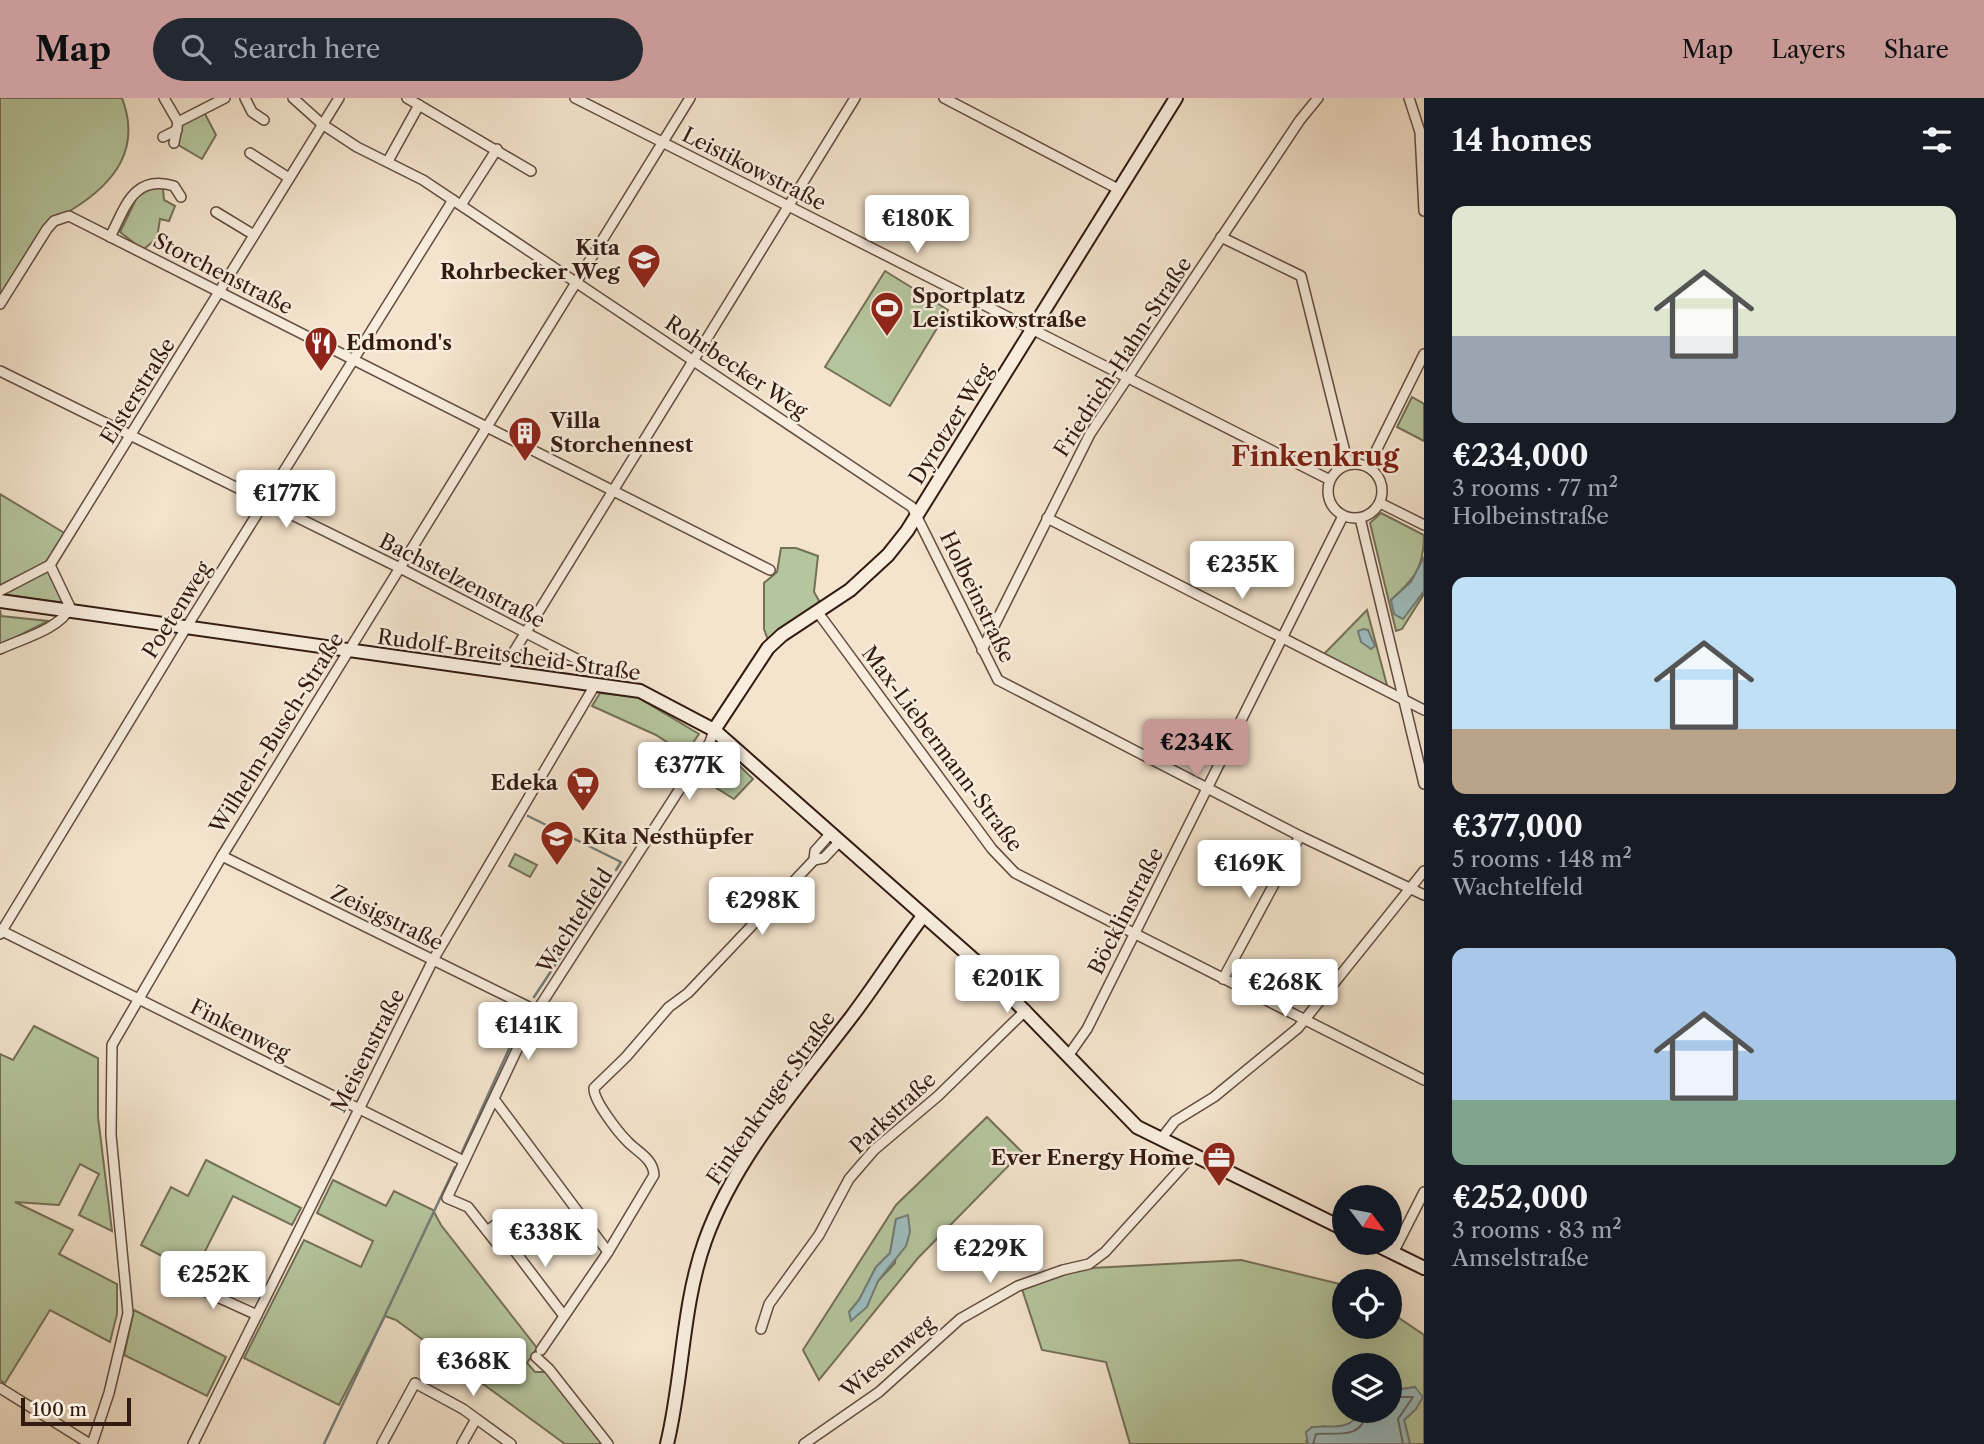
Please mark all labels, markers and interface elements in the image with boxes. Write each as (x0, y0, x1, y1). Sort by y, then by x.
search box (153, 18, 643, 81)
text: Map (35, 29, 111, 70)
icon: search (177, 30, 215, 68)
text: Search here (233, 33, 380, 65)
text: Map (1682, 35, 1733, 64)
text: Layers (1771, 35, 1846, 64)
text: Share (1884, 35, 1949, 64)
icon: filters (1918, 121, 1956, 159)
street label: Leistikowstraße (678, 122, 830, 216)
text: 14 homes (1452, 122, 1592, 159)
pin: €180K (868, 195, 966, 255)
text: €180K (881, 204, 953, 232)
street label: Storchenstraße (149, 228, 297, 319)
place label: Kita Rohrbecker Weg (440, 235, 621, 284)
school or university icon: Kita Rohrbecker Weg (625, 241, 663, 290)
icon: home (1641, 251, 1767, 377)
street label: Friedrich-Hahn-Straße (1049, 252, 1197, 461)
place label: Sportplatz Leistikowstraße (912, 283, 1087, 332)
sports icon: Sportplatz Leistikowstraße (868, 289, 906, 338)
street label: Rohrbecker Weg (661, 310, 813, 424)
restaurant icon: Edmond's (302, 324, 340, 373)
place label: Edmond's (346, 330, 452, 355)
street label: Elsterstraße (95, 333, 180, 448)
street label: Dyrotzer Weg (904, 358, 998, 489)
place label: Villa Storchennest (549, 408, 694, 457)
building icon: Villa Storchennest (506, 414, 544, 463)
text: €234,000 (1452, 437, 1589, 474)
district label: Finkenkrug (1231, 439, 1400, 473)
pin: €177K (237, 470, 335, 530)
text: 3 rooms · 77 m² (1452, 474, 1618, 502)
text: €177K (252, 479, 320, 507)
text: Holbeinstraße (1452, 502, 1609, 530)
street label: Holbeinstraße (935, 527, 1020, 667)
street label: Bachstelzenstraße (375, 528, 549, 633)
pin: €235K (1193, 542, 1291, 601)
text: €235K (1206, 550, 1278, 578)
street label: Poetenweg (137, 556, 217, 663)
icon: home (1641, 622, 1767, 748)
street label: Rudolf-Breitscheid-Straße (376, 624, 642, 685)
street label: Wilhelm-Busch-Straße (204, 628, 349, 839)
street label: Max-Liebermann-Straße (857, 641, 1028, 856)
pin: €234K (1147, 720, 1245, 779)
text: €234K (1159, 728, 1233, 756)
pin: €377K (640, 742, 738, 802)
text: €377K (654, 751, 724, 779)
supermarket icon: Edeka (564, 764, 602, 813)
place label: Edeka (491, 770, 559, 795)
text: €377,000 (1452, 808, 1583, 845)
school or university icon: Kita Nesthüpfer (538, 818, 576, 867)
place label: Kita Nesthüpfer (582, 824, 755, 849)
pin: €169K (1200, 840, 1298, 900)
street label: Böcklinstraße (1083, 843, 1168, 978)
text: 5 rooms · 148 m² (1452, 845, 1632, 873)
text: €169K (1214, 849, 1284, 877)
street label: Wachtelfeld (531, 863, 618, 979)
text: Wachtelfeld (1452, 873, 1583, 901)
pin: €298K (713, 878, 811, 937)
street label: Zeisigstraße (327, 880, 447, 955)
text: €298K (725, 886, 799, 914)
pin: €201K (958, 956, 1056, 1015)
pin: €268K (1236, 960, 1334, 1019)
text: €201K (971, 964, 1043, 992)
text: €268K (1248, 968, 1322, 996)
street label: Meisenstraße (326, 985, 409, 1117)
icon: home (1641, 993, 1767, 1119)
street label: Finkenweg (186, 994, 295, 1066)
pin: €141K (479, 1002, 577, 1062)
street label: Finkenkruger Straße (701, 1006, 840, 1189)
text: €141K (494, 1011, 562, 1039)
street label: Parkstraße (845, 1067, 941, 1159)
office icon: Ever Energy Home (1200, 1139, 1238, 1188)
place label: Ever Energy Home (991, 1145, 1194, 1170)
text: €252,000 (1452, 1179, 1588, 1216)
north arrow (1332, 1185, 1402, 1255)
map controls (1332, 1185, 1402, 1423)
pin: €338K (496, 1210, 594, 1269)
text: 3 rooms · 83 m² (1452, 1216, 1622, 1244)
text: €338K (508, 1218, 582, 1246)
pin: €229K (941, 1226, 1039, 1285)
text: €229K (953, 1234, 1027, 1262)
text: Amselstraße (1452, 1244, 1589, 1272)
pin: €252K (164, 1252, 262, 1311)
text: €252K (177, 1260, 249, 1288)
button: locate (1332, 1269, 1402, 1339)
street label: Wiesenweg (835, 1310, 940, 1404)
pin: €368K (424, 1338, 522, 1398)
text: €368K (436, 1347, 510, 1375)
button: layers (1332, 1353, 1402, 1423)
scale bar (21, 1395, 131, 1427)
text: 100 m (32, 1398, 87, 1421)

